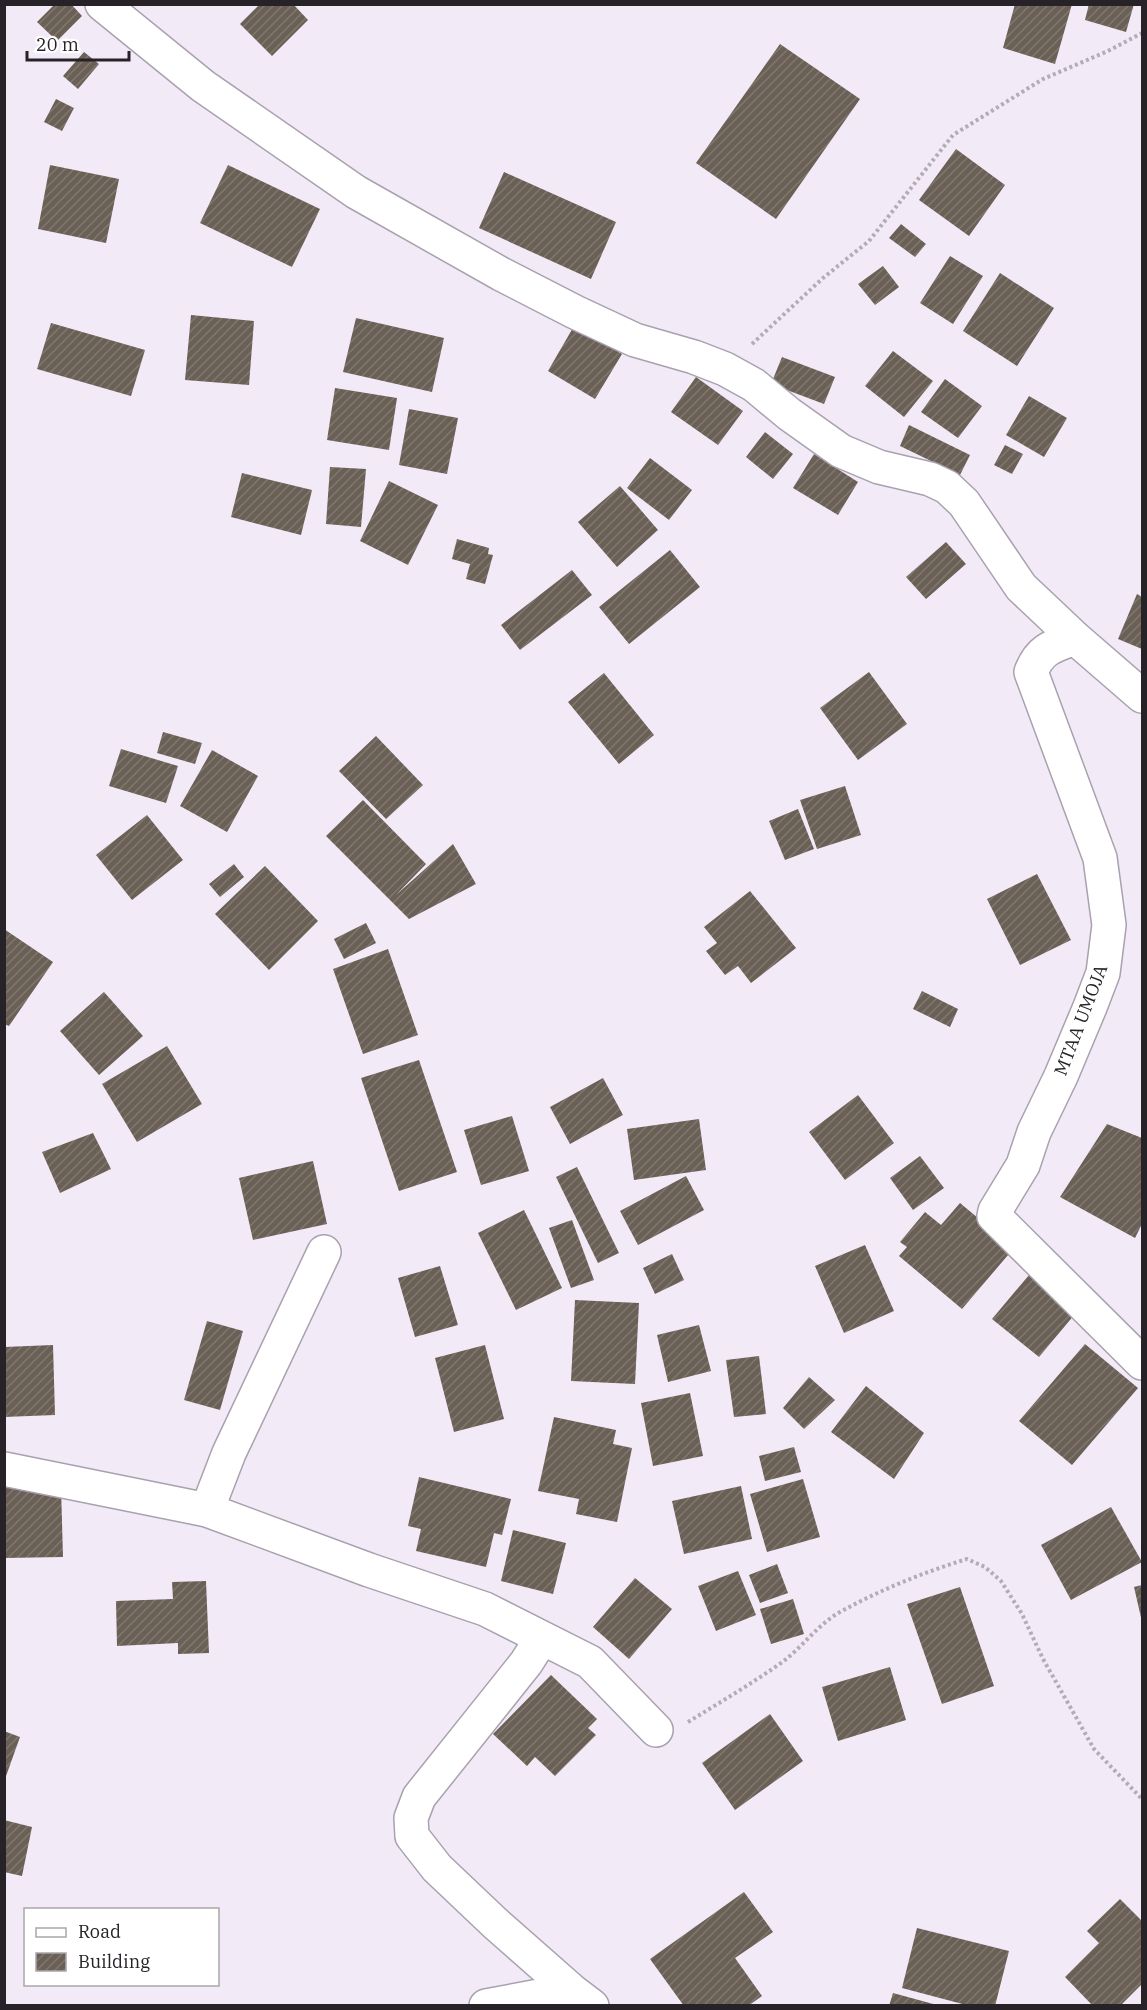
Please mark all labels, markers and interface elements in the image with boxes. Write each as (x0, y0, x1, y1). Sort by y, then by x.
scale bar (27, 24, 129, 62)
text: 20 m (36, 33, 79, 56)
street label: MTAA UMOJA (1049, 960, 1113, 1079)
legend (24, 1908, 219, 1986)
text: Road (78, 1920, 121, 1943)
text: Building (78, 1950, 150, 1973)

